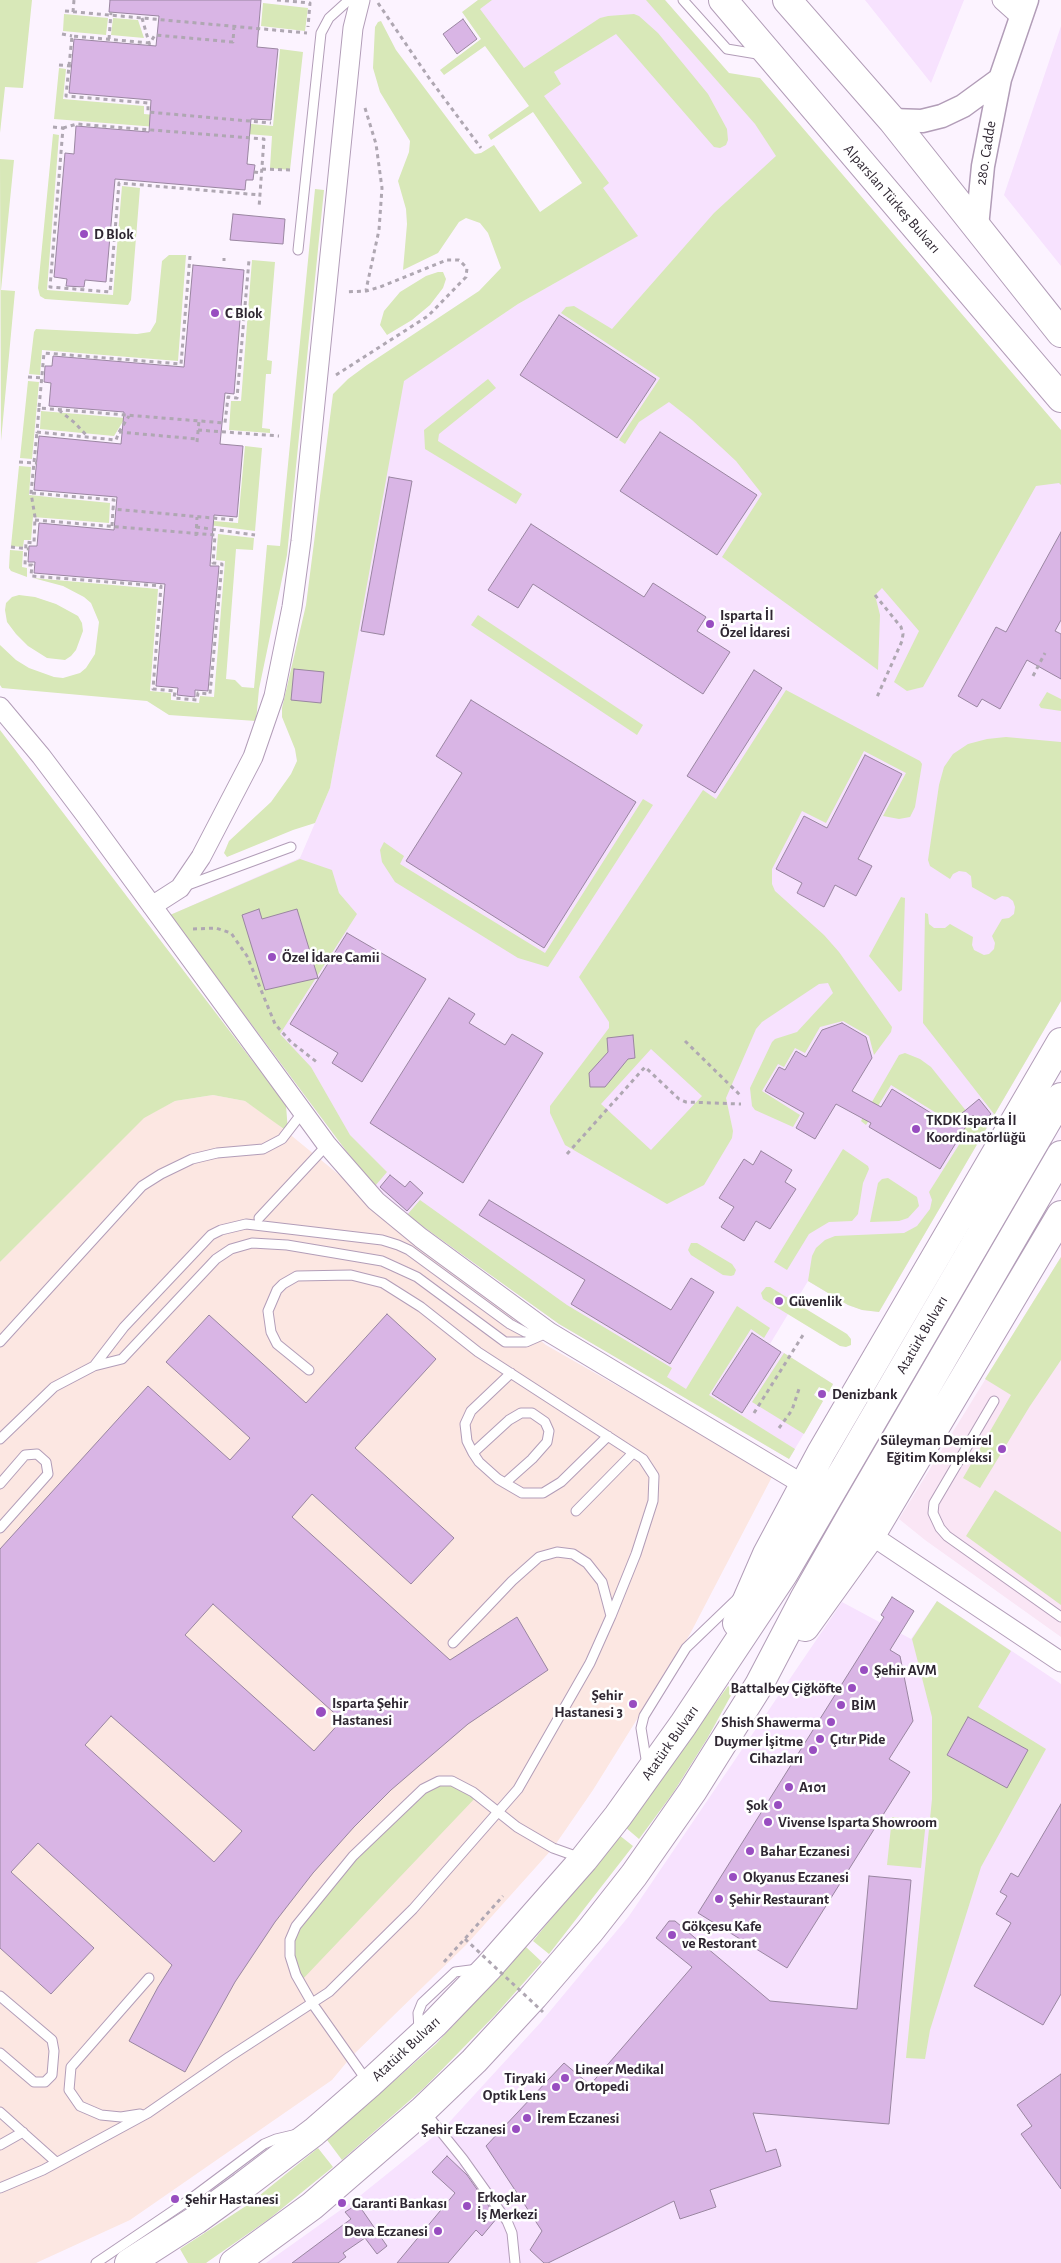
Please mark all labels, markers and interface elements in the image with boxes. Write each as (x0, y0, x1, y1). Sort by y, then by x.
street label: 280. Cadde (972, 120, 1000, 186)
street label: Alparslan Türkeş Bulvarı (840, 141, 944, 257)
place label: D Blok (94, 225, 134, 243)
marker: D Blok (78, 228, 90, 240)
place label: C Blok (225, 304, 262, 322)
marker: C Blok (209, 307, 221, 319)
place label: Isparta İl Özel İdaresi (720, 606, 790, 641)
marker: Isparta İl Özel İdaresi (704, 618, 716, 630)
place label: Özel İdare Camii (282, 948, 380, 966)
marker: Özel İdare Camii (266, 951, 278, 963)
place label: TKDK Isparta İl Koordinatörlüğü (926, 1111, 1026, 1146)
marker: TKDK Isparta İl Koordinatörlüğü (910, 1123, 922, 1135)
place label: Güvenlik (789, 1292, 842, 1310)
street label: Atatürk Bulvarı (892, 1293, 952, 1377)
marker: Güvenlik (773, 1295, 785, 1307)
place label: Denizbank (832, 1385, 897, 1403)
marker: Denizbank (816, 1388, 828, 1400)
place label: Süleyman Demirel Eğitim Kompleksi (880, 1431, 992, 1466)
marker: Süleyman Demirel Eğitim Kompleksi (996, 1443, 1008, 1455)
place label: Şehir AVM (874, 1661, 937, 1679)
marker: Şehir AVM (858, 1664, 870, 1676)
place label: Battalbey Çiğköfte (730, 1679, 842, 1697)
marker: Battalbey Çiğköfte (846, 1682, 858, 1694)
place label: Şehir Hastanesi 3 (554, 1686, 623, 1721)
place label: Isparta Şehir Hastanesi (332, 1694, 408, 1729)
place label: BİM (851, 1696, 876, 1714)
marker: Şehir Hastanesi 3 (627, 1698, 639, 1710)
marker: BİM (835, 1699, 847, 1711)
street label: Atatürk Bulvarı (638, 1702, 702, 1784)
marker: Isparta Şehir Hastanesi (314, 1705, 328, 1719)
place label: Shish Shawerma (721, 1713, 821, 1731)
marker: Shish Shawerma (825, 1716, 837, 1728)
place label: Çıtır Pide (830, 1730, 885, 1748)
place label: Duymer İşitme Cihazları (714, 1732, 803, 1767)
marker: Çıtır Pide (814, 1733, 826, 1745)
marker: Duymer İşitme Cihazları (807, 1744, 819, 1756)
place label: A101 (799, 1778, 827, 1796)
marker: A101 (783, 1781, 795, 1793)
place label: Şok (746, 1796, 768, 1814)
marker: Şok (772, 1799, 784, 1811)
place label: Vivense Isparta Showroom (778, 1813, 937, 1831)
marker: Vivense Isparta Showroom (762, 1816, 774, 1828)
place label: Bahar Eczanesi (760, 1842, 850, 1860)
marker: Bahar Eczanesi (744, 1845, 756, 1857)
place label: Okyanus Eczanesi (743, 1868, 849, 1886)
marker: Okyanus Eczanesi (727, 1871, 739, 1883)
place label: Şehir Restaurant (729, 1890, 829, 1908)
marker: Şehir Restaurant (713, 1893, 725, 1905)
place label: Gökçesu Kafe ve Restorant (682, 1917, 762, 1952)
marker: Gökçesu Kafe ve Restorant (666, 1929, 678, 1941)
street label: Atatürk Bulvarı (368, 2013, 444, 2085)
place label: Lineer Medikal Ortopedi (575, 2060, 664, 2095)
place label: Tiryaki Optik Lens (483, 2069, 546, 2104)
marker: Lineer Medikal Ortopedi (559, 2072, 571, 2084)
marker: Tiryaki Optik Lens (550, 2081, 562, 2093)
place label: İrem Eczanesi (537, 2109, 619, 2127)
marker: İrem Eczanesi (521, 2112, 533, 2124)
place label: Şehir Eczanesi (421, 2120, 506, 2138)
marker: Şehir Eczanesi (510, 2123, 522, 2135)
place label: Erkoçlar İş Merkezi (477, 2188, 538, 2223)
place label: Şehir Hastanesi (185, 2190, 279, 2208)
marker: Şehir Hastanesi (169, 2193, 181, 2205)
place label: Garanti Bankası (352, 2194, 447, 2212)
marker: Garanti Bankası (336, 2197, 348, 2209)
marker: Erkoçlar İş Merkezi (461, 2200, 473, 2212)
place label: Deva Eczanesi (344, 2222, 428, 2240)
marker: Deva Eczanesi (432, 2225, 444, 2237)

